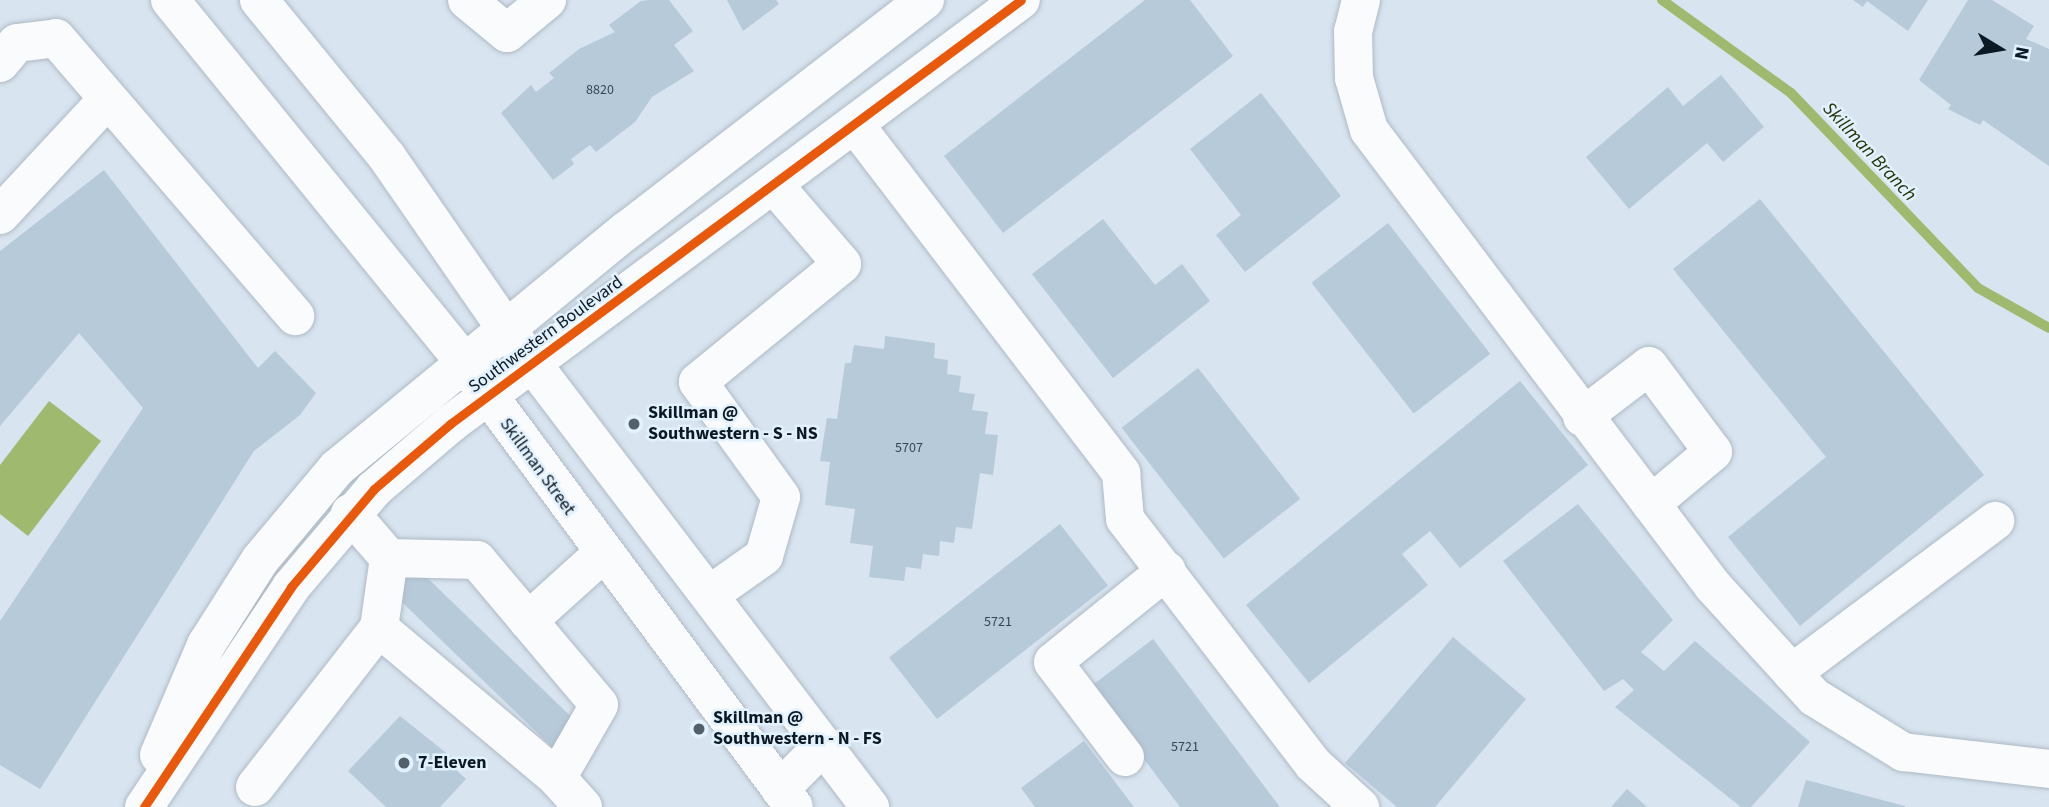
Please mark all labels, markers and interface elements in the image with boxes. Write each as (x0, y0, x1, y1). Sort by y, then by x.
north arrow (1965, 14, 2035, 84)
text: N (2007, 44, 2036, 62)
house number: 8820 (586, 82, 614, 98)
water label: Skillman Branch (1817, 98, 1921, 206)
street label: Southwestern Boulevard (465, 272, 627, 398)
place label: Skillman @ Southwestern - S - NS (648, 403, 818, 446)
street label: Skillman Street (495, 414, 579, 520)
marker: Skillman @ Southwestern - S - NS (626, 416, 642, 432)
house number: 5707 (895, 440, 923, 456)
house number: 5721 (984, 614, 1012, 630)
place label: Skillman @ Southwestern - N - FS (713, 708, 882, 750)
marker: Skillman @ Southwestern - N - FS (691, 721, 707, 737)
house number: 5721 (1171, 739, 1199, 755)
place label: 7-Eleven (418, 752, 487, 774)
marker: 7-Eleven (396, 755, 412, 771)

